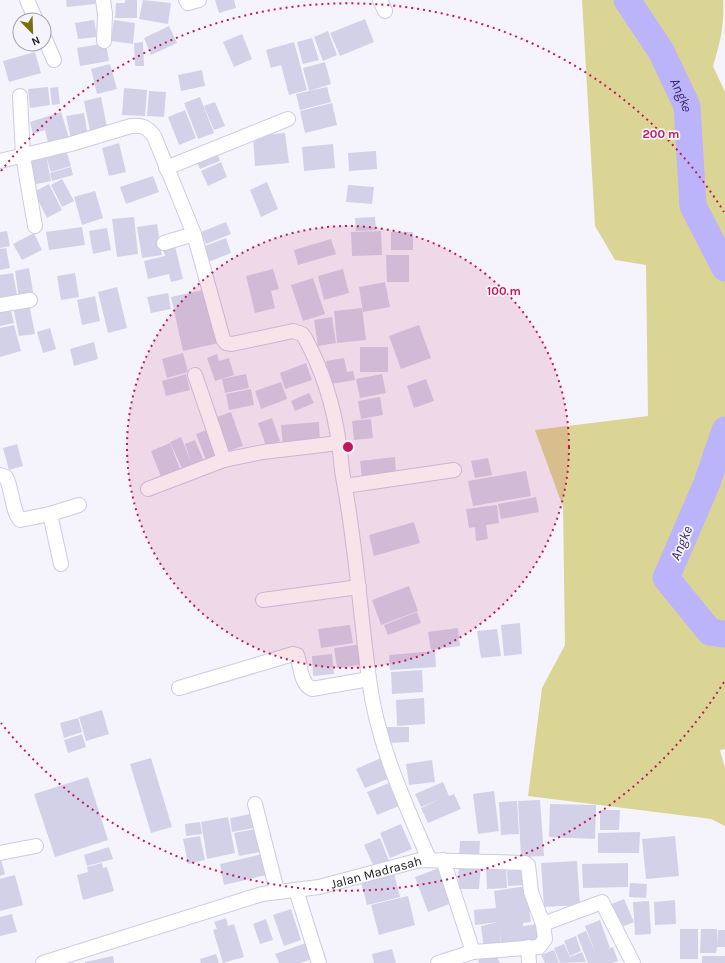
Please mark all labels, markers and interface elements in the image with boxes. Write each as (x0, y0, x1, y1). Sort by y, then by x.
north arrow (12, 12, 52, 52)
text: N (30, 33, 42, 48)
water label: Angke (666, 76, 695, 113)
text: 200 m (643, 127, 679, 141)
text: 100 m (487, 284, 521, 298)
centre of rings (341, 440, 355, 454)
water label: Angke (667, 523, 696, 563)
street label: Jalan Madrasah (329, 853, 423, 892)

